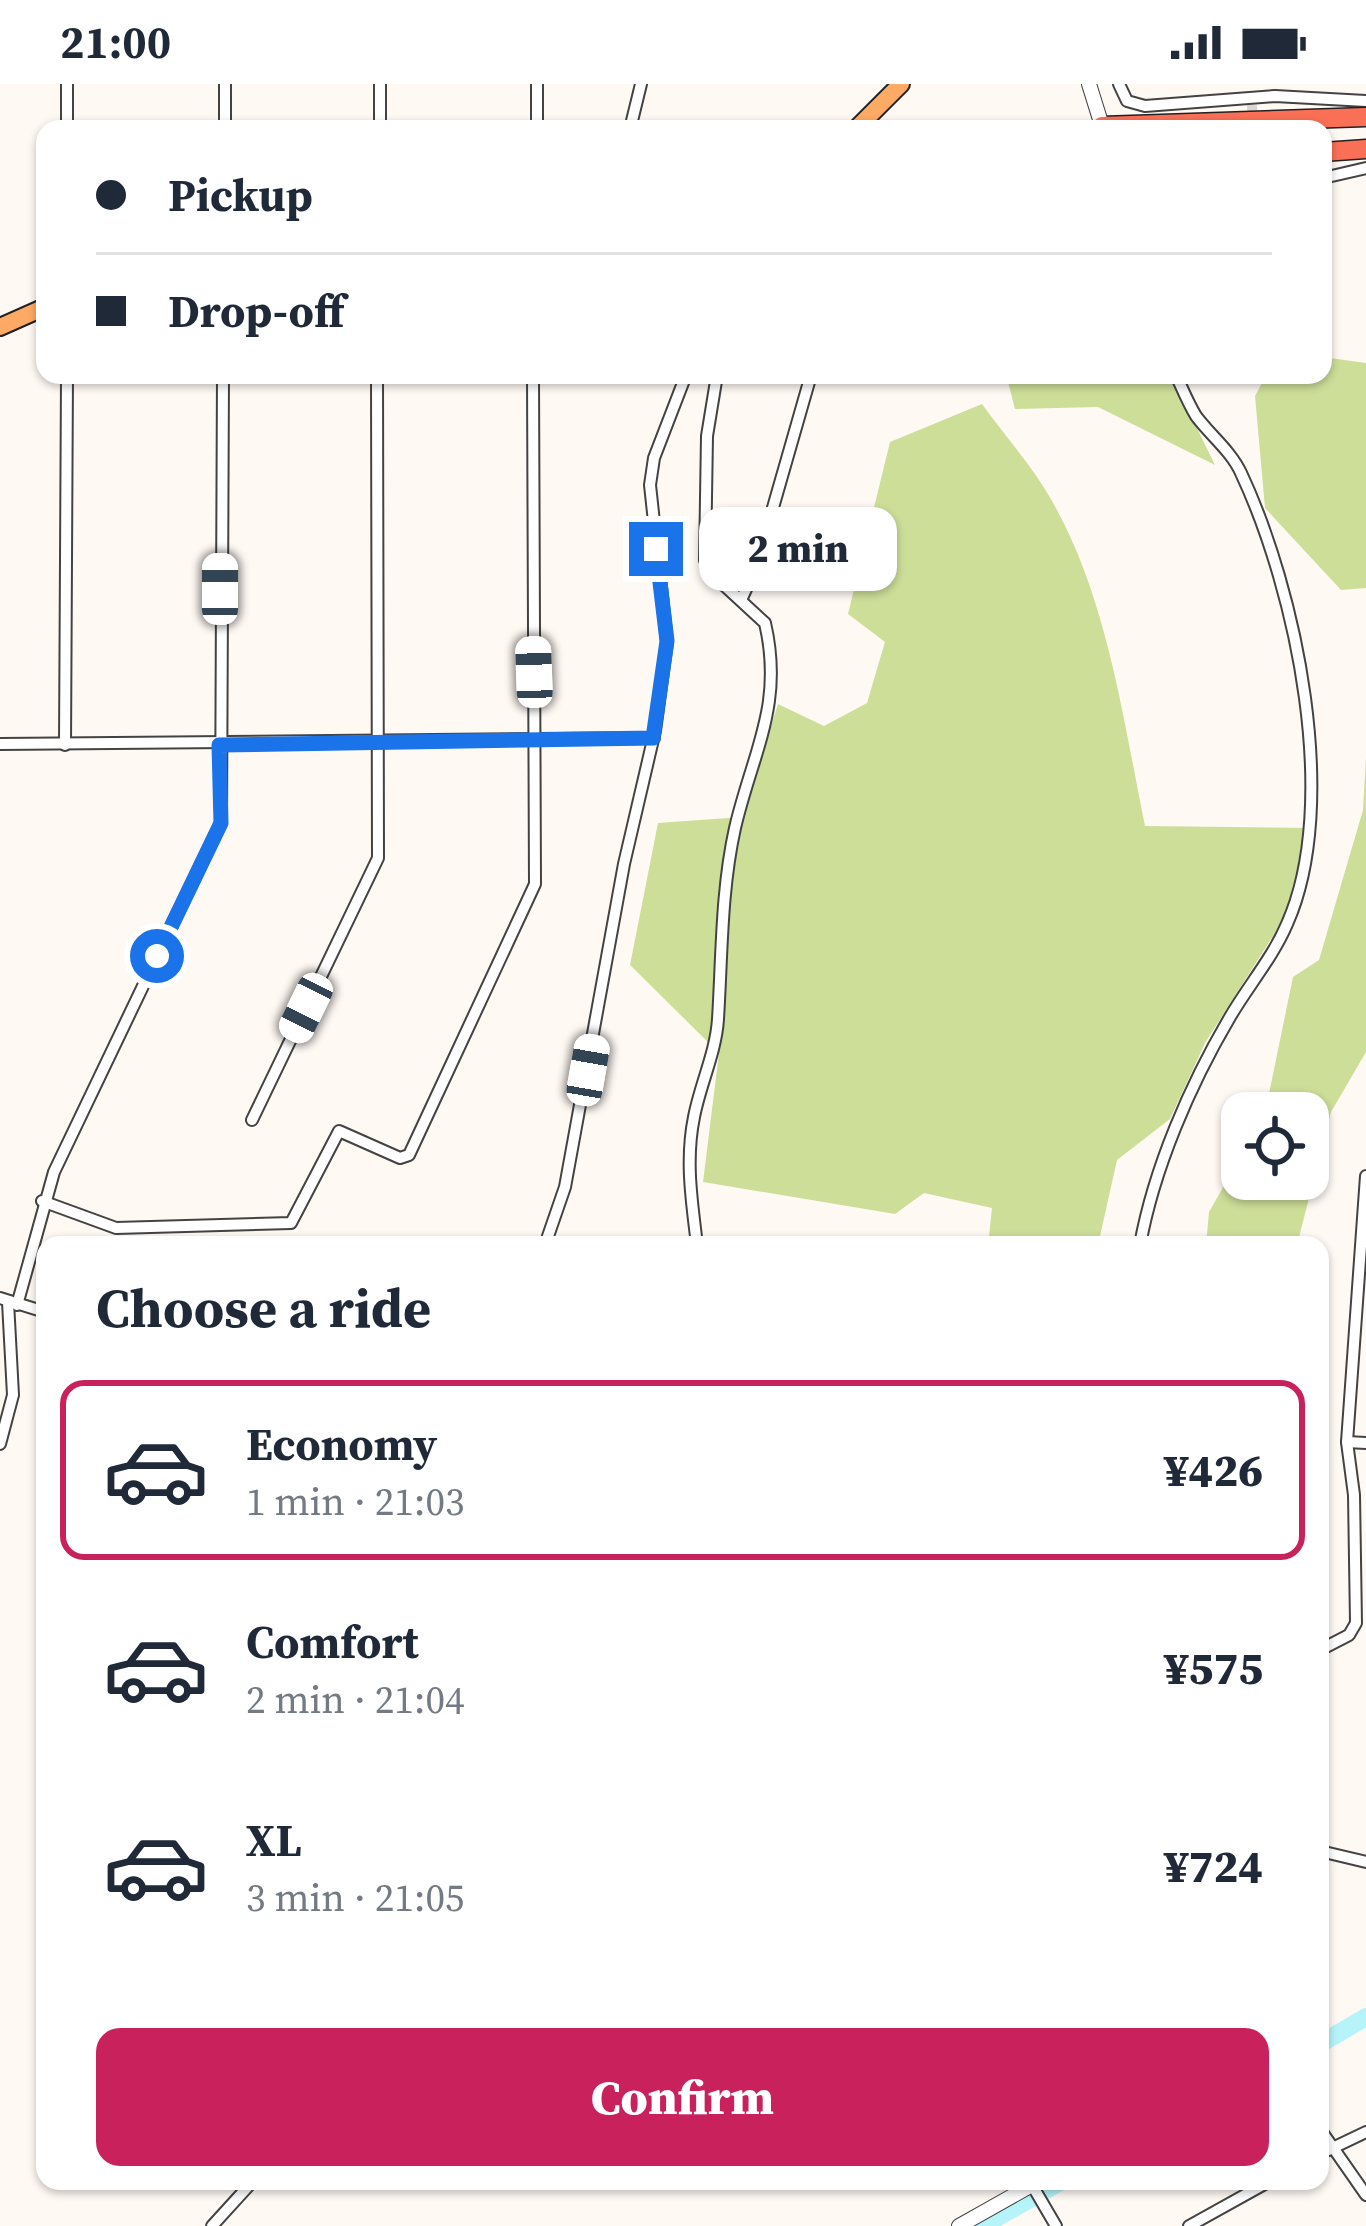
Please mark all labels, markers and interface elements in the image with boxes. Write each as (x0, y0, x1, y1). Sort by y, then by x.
text: 21:00 (60, 11, 171, 73)
text: Pickup (168, 164, 313, 226)
text: Drop-off (168, 280, 344, 342)
callout: 2 min (698, 507, 896, 591)
route end (629, 522, 683, 576)
text: 2 min (747, 522, 849, 575)
car (202, 553, 238, 625)
car (515, 635, 553, 709)
route start (130, 929, 184, 983)
car (274, 968, 338, 1048)
car (564, 1031, 612, 1109)
map controls (1221, 1092, 1329, 1200)
button: locate (1221, 1092, 1329, 1200)
text: Choose a ride (96, 1271, 431, 1345)
text: Economy (246, 1413, 437, 1475)
icon: car (102, 1416, 210, 1524)
text: ¥426 (1164, 1439, 1263, 1501)
text: 1 min · 21:03 (246, 1475, 465, 1528)
text: Comfort (246, 1611, 419, 1673)
icon: car (102, 1614, 210, 1722)
text: ¥575 (1164, 1637, 1263, 1699)
text: 2 min · 21:04 (246, 1673, 465, 1726)
text: XL (246, 1809, 302, 1871)
icon: car (102, 1812, 210, 1920)
text: ¥724 (1164, 1835, 1263, 1897)
text: 3 min · 21:05 (246, 1871, 465, 1924)
button: Confirm (96, 2028, 1269, 2166)

